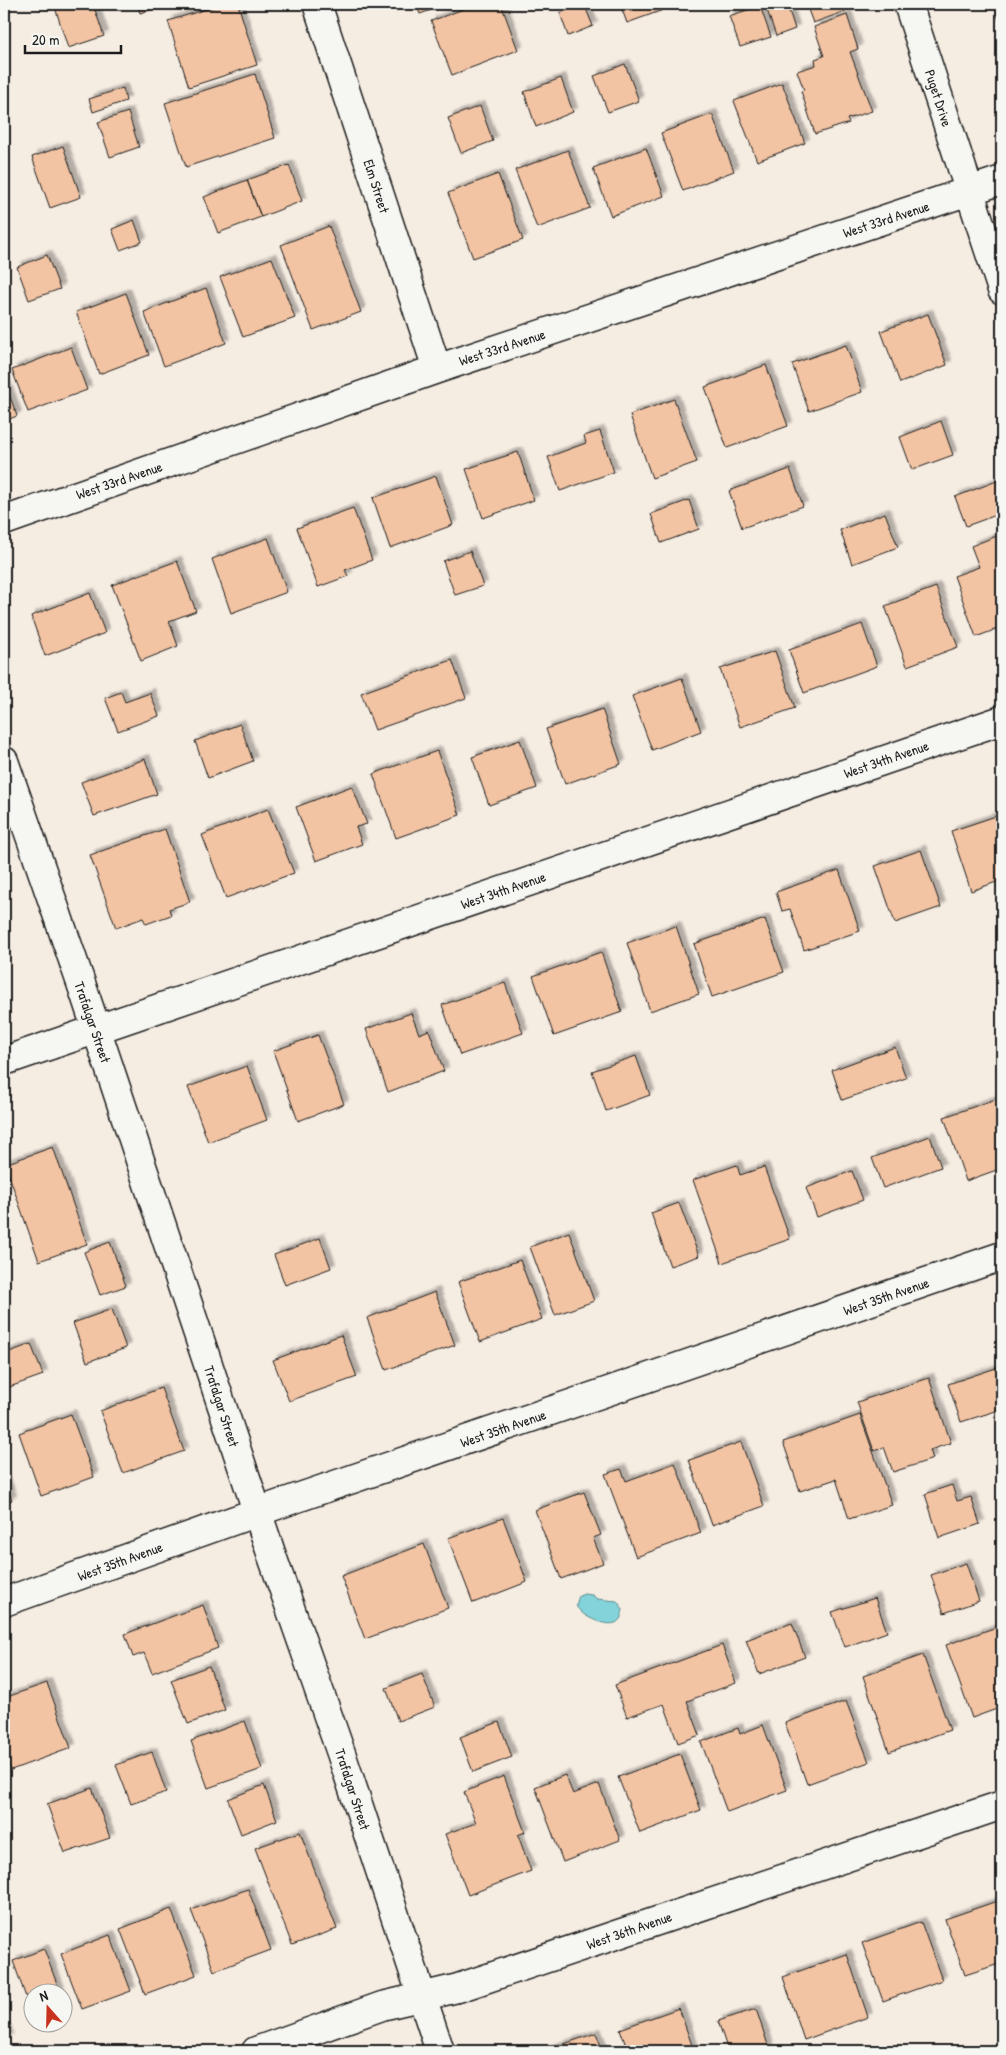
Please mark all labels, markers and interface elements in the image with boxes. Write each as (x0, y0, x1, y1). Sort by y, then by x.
scale bar (25, 22, 121, 54)
text: 20 m (32, 29, 59, 50)
street label: Puget Drive (920, 67, 957, 129)
street label: Elm Street (359, 157, 395, 215)
street label: West 33rd Avenue (840, 196, 932, 242)
street label: West 33rd Avenue (456, 324, 548, 370)
street label: West 33rd Avenue (73, 456, 165, 504)
street label: West 34th Avenue (841, 735, 931, 782)
street label: West 34th Avenue (458, 866, 548, 913)
street label: Trafalgar Street (69, 979, 116, 1066)
street label: West 35th Avenue (841, 1272, 932, 1320)
street label: Trafalgar Street (199, 1363, 244, 1450)
street label: West 35th Avenue (458, 1404, 549, 1452)
street label: West 35th Avenue (75, 1537, 166, 1585)
street label: Trafalgar Street (330, 1746, 375, 1833)
street label: West 36th Avenue (584, 1906, 675, 1953)
north arrow (22, 1982, 72, 2032)
text: N (37, 1985, 51, 2006)

